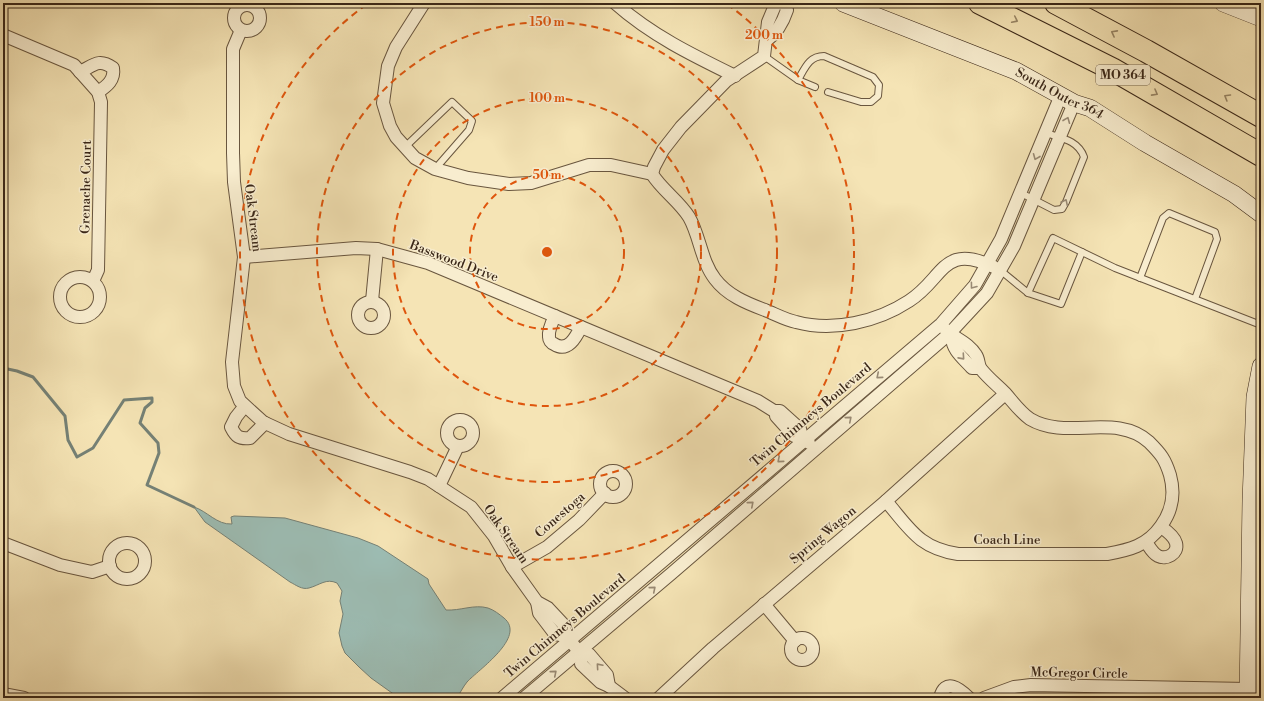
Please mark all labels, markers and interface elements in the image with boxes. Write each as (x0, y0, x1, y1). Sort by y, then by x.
text: 150 m (530, 15, 564, 30)
one-way arrow (1011, 15, 1018, 23)
text: 200 m (745, 28, 783, 43)
one-way arrow (1111, 30, 1118, 38)
street label: South Outer 364 (1012, 64, 1107, 123)
road number: MO 364 (1096, 65, 1150, 85)
one-way arrow (1151, 88, 1158, 96)
text: 100 m (529, 91, 565, 106)
one-way arrow (1224, 94, 1231, 101)
one-way arrow (1062, 117, 1070, 125)
street label: Grenache Court (77, 140, 95, 234)
one-way arrow (1033, 153, 1041, 161)
text: 50 m (532, 168, 562, 183)
street label: Oak Stream (241, 183, 265, 253)
one-way arrow (1061, 198, 1068, 206)
street label: Basswood Drive (406, 236, 501, 285)
centre of rings (540, 245, 554, 259)
one-way arrow (971, 282, 978, 289)
one-way arrow (957, 352, 964, 360)
street label: Twin Chimneys Boulevard (747, 359, 875, 470)
one-way arrow (877, 371, 884, 378)
one-way arrow (845, 416, 852, 423)
one-way arrow (778, 455, 785, 462)
street label: Conestoga (532, 489, 589, 541)
street label: Oak Stream (480, 501, 532, 567)
one-way arrow (746, 501, 754, 509)
street label: Spring Wagon (787, 502, 860, 567)
street label: Coach Line (974, 532, 1041, 548)
street label: Twin Chimneys Boulevard (501, 570, 629, 681)
one-way arrow (648, 587, 656, 594)
one-way arrow (597, 664, 604, 671)
street label: McGregor Circle (1030, 664, 1128, 682)
one-way arrow (549, 671, 556, 678)

